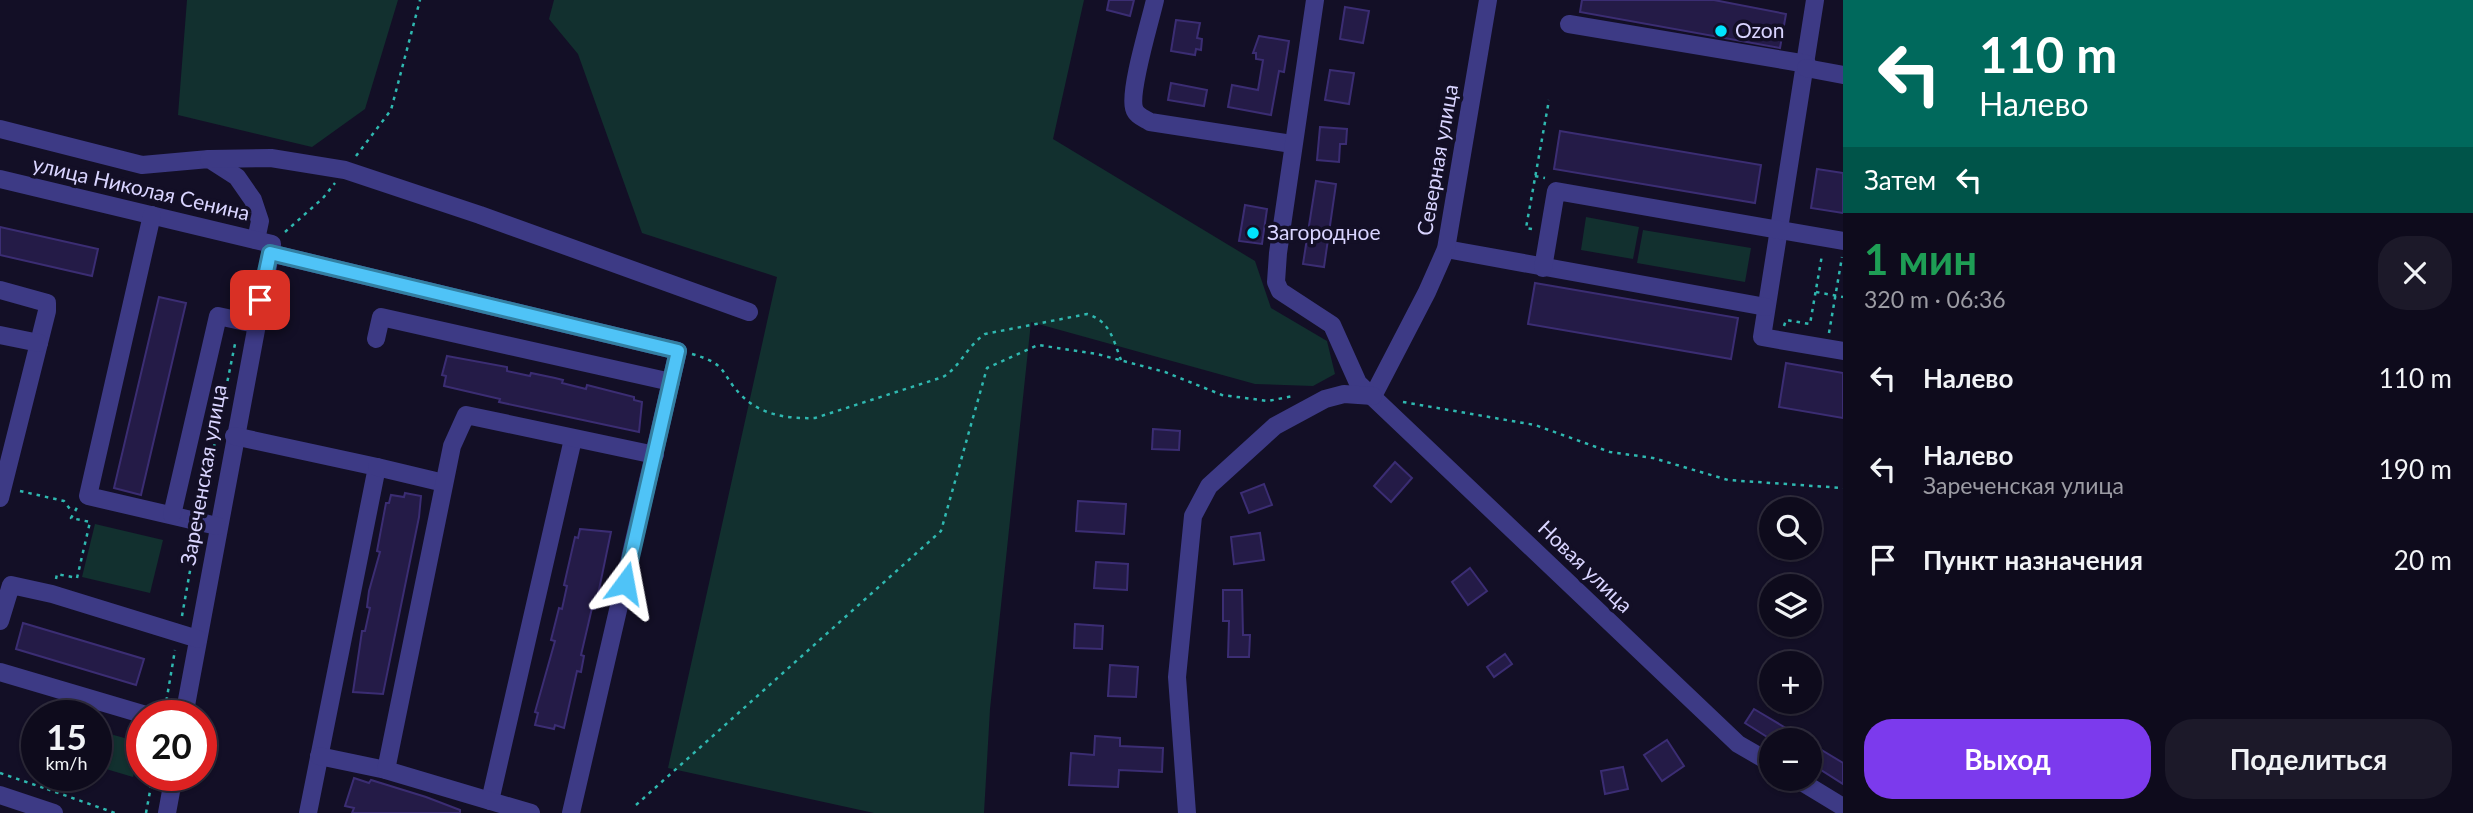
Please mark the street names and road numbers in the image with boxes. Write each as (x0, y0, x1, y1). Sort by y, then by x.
street label: Северная улица (1411, 82, 1462, 238)
street label: улица Николая Сенина (30, 150, 252, 225)
street label: Зареченская улица (174, 382, 231, 567)
street label: Новая улица (1534, 515, 1638, 617)

